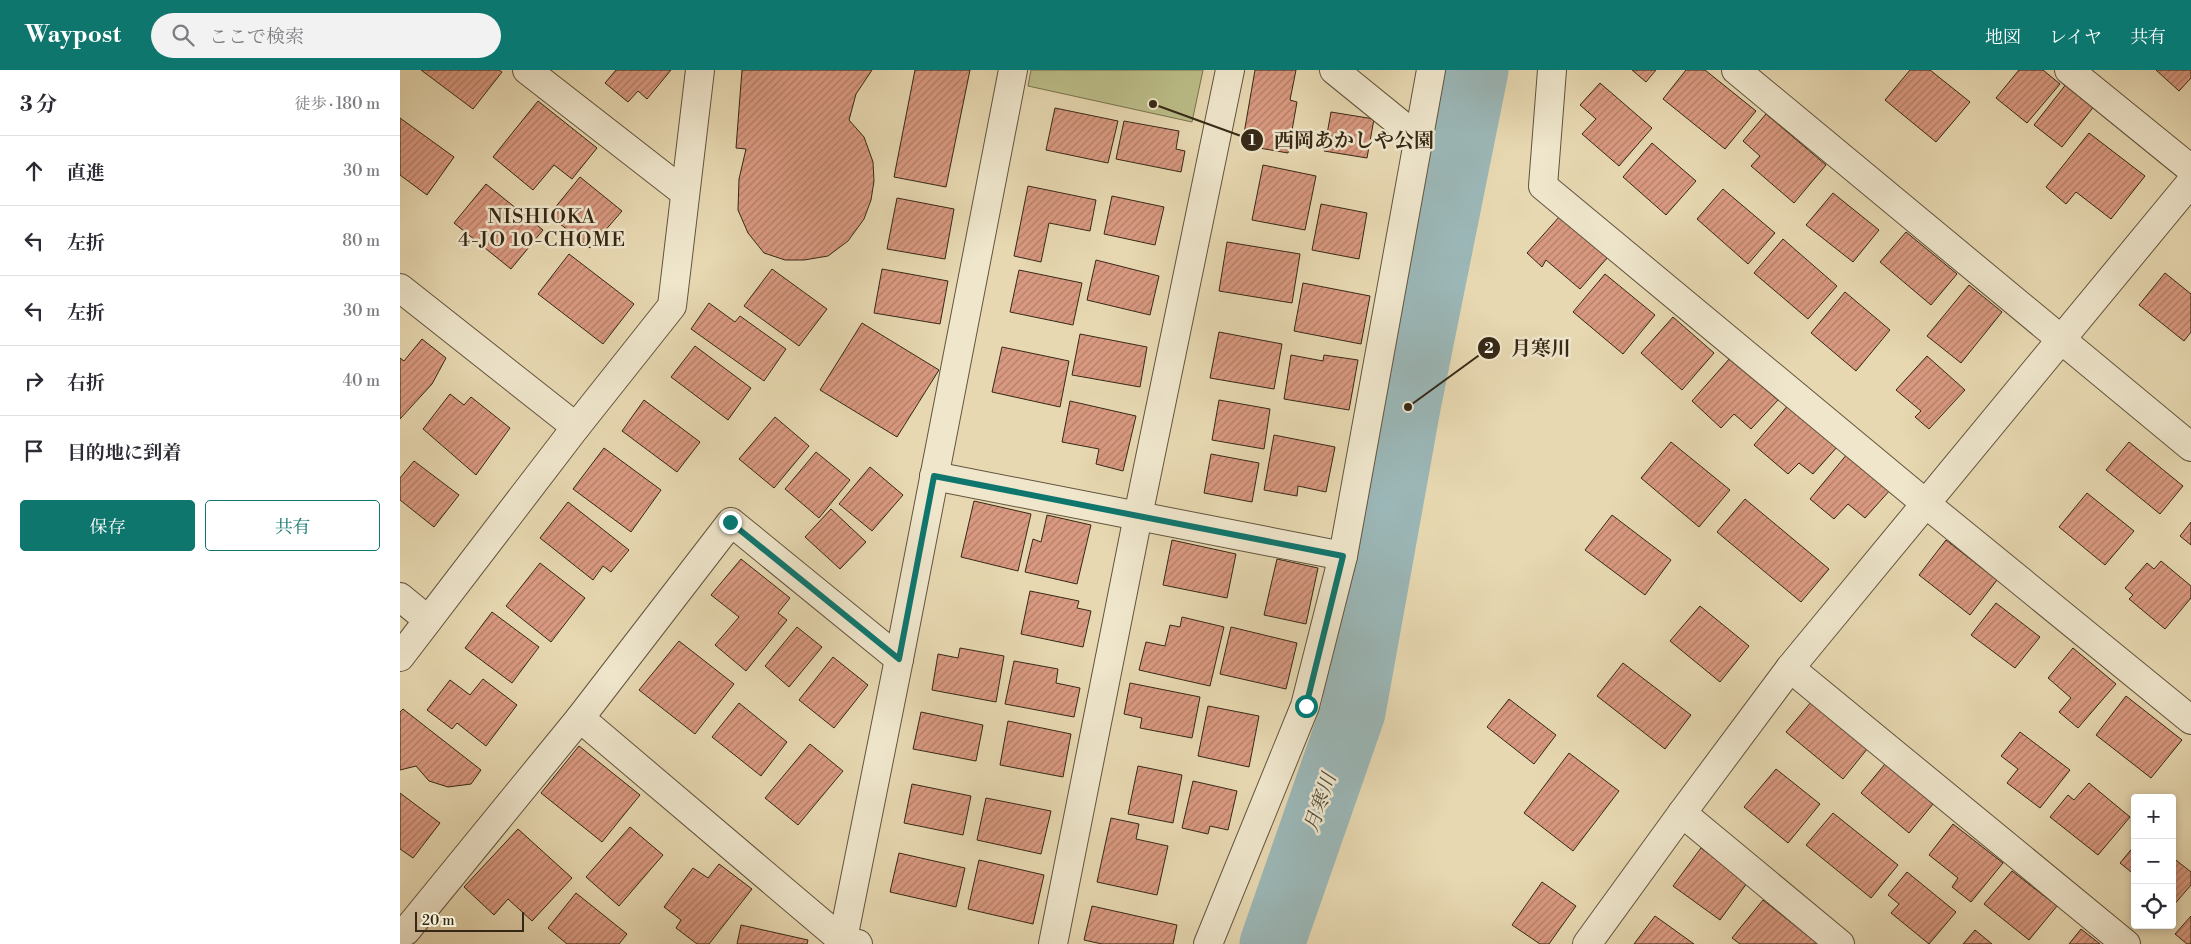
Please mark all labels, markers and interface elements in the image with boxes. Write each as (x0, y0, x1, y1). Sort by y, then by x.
search box (151, 13, 501, 58)
text: Waypost (25, 20, 121, 50)
icon: search (169, 21, 197, 49)
text: ここで検索 (209, 25, 304, 49)
text: 地図 (1985, 26, 2021, 49)
text: レイヤ (2049, 26, 2102, 49)
text: 共有 (2130, 26, 2166, 49)
text: 3 分 (20, 92, 57, 118)
text: 徒歩 · 180 m (294, 94, 380, 114)
callout: 西岡あかしや公園 (1239, 122, 1444, 157)
text: 西岡あかしや公園 (1274, 129, 1434, 154)
text: 1 (1248, 131, 1256, 150)
icon: ahead (20, 157, 48, 185)
text: 直進 (67, 161, 105, 185)
text: 30 m (343, 161, 380, 181)
district label: NISHIOKA 4-JO 10-CHOME (458, 205, 626, 253)
icon: left (20, 227, 48, 255)
text: 左折 (67, 231, 105, 255)
text: 80 m (342, 231, 380, 251)
icon: left (20, 297, 48, 325)
text: 左折 (67, 301, 105, 325)
text: 30 m (343, 301, 380, 321)
callout: 月寒川 (1476, 331, 1581, 366)
text: 月寒川 (1511, 337, 1571, 362)
text: 2 (1484, 339, 1494, 358)
icon: right (20, 367, 48, 395)
text: 右折 (67, 371, 105, 395)
text: 40 m (343, 371, 380, 391)
icon: arrive (20, 437, 48, 465)
text: 目的地に到着 (67, 441, 181, 465)
button: 保存 (20, 500, 195, 551)
button: 共有 (205, 500, 380, 551)
route end (719, 511, 742, 534)
route start (1295, 695, 1318, 718)
water label: 月寒川 (1299, 769, 1343, 835)
map controls (2131, 794, 2176, 929)
button: + (2131, 794, 2176, 839)
button: − (2131, 839, 2176, 884)
button: locate (2131, 884, 2176, 929)
scale bar (415, 909, 524, 932)
text: 20 m (422, 912, 454, 930)

